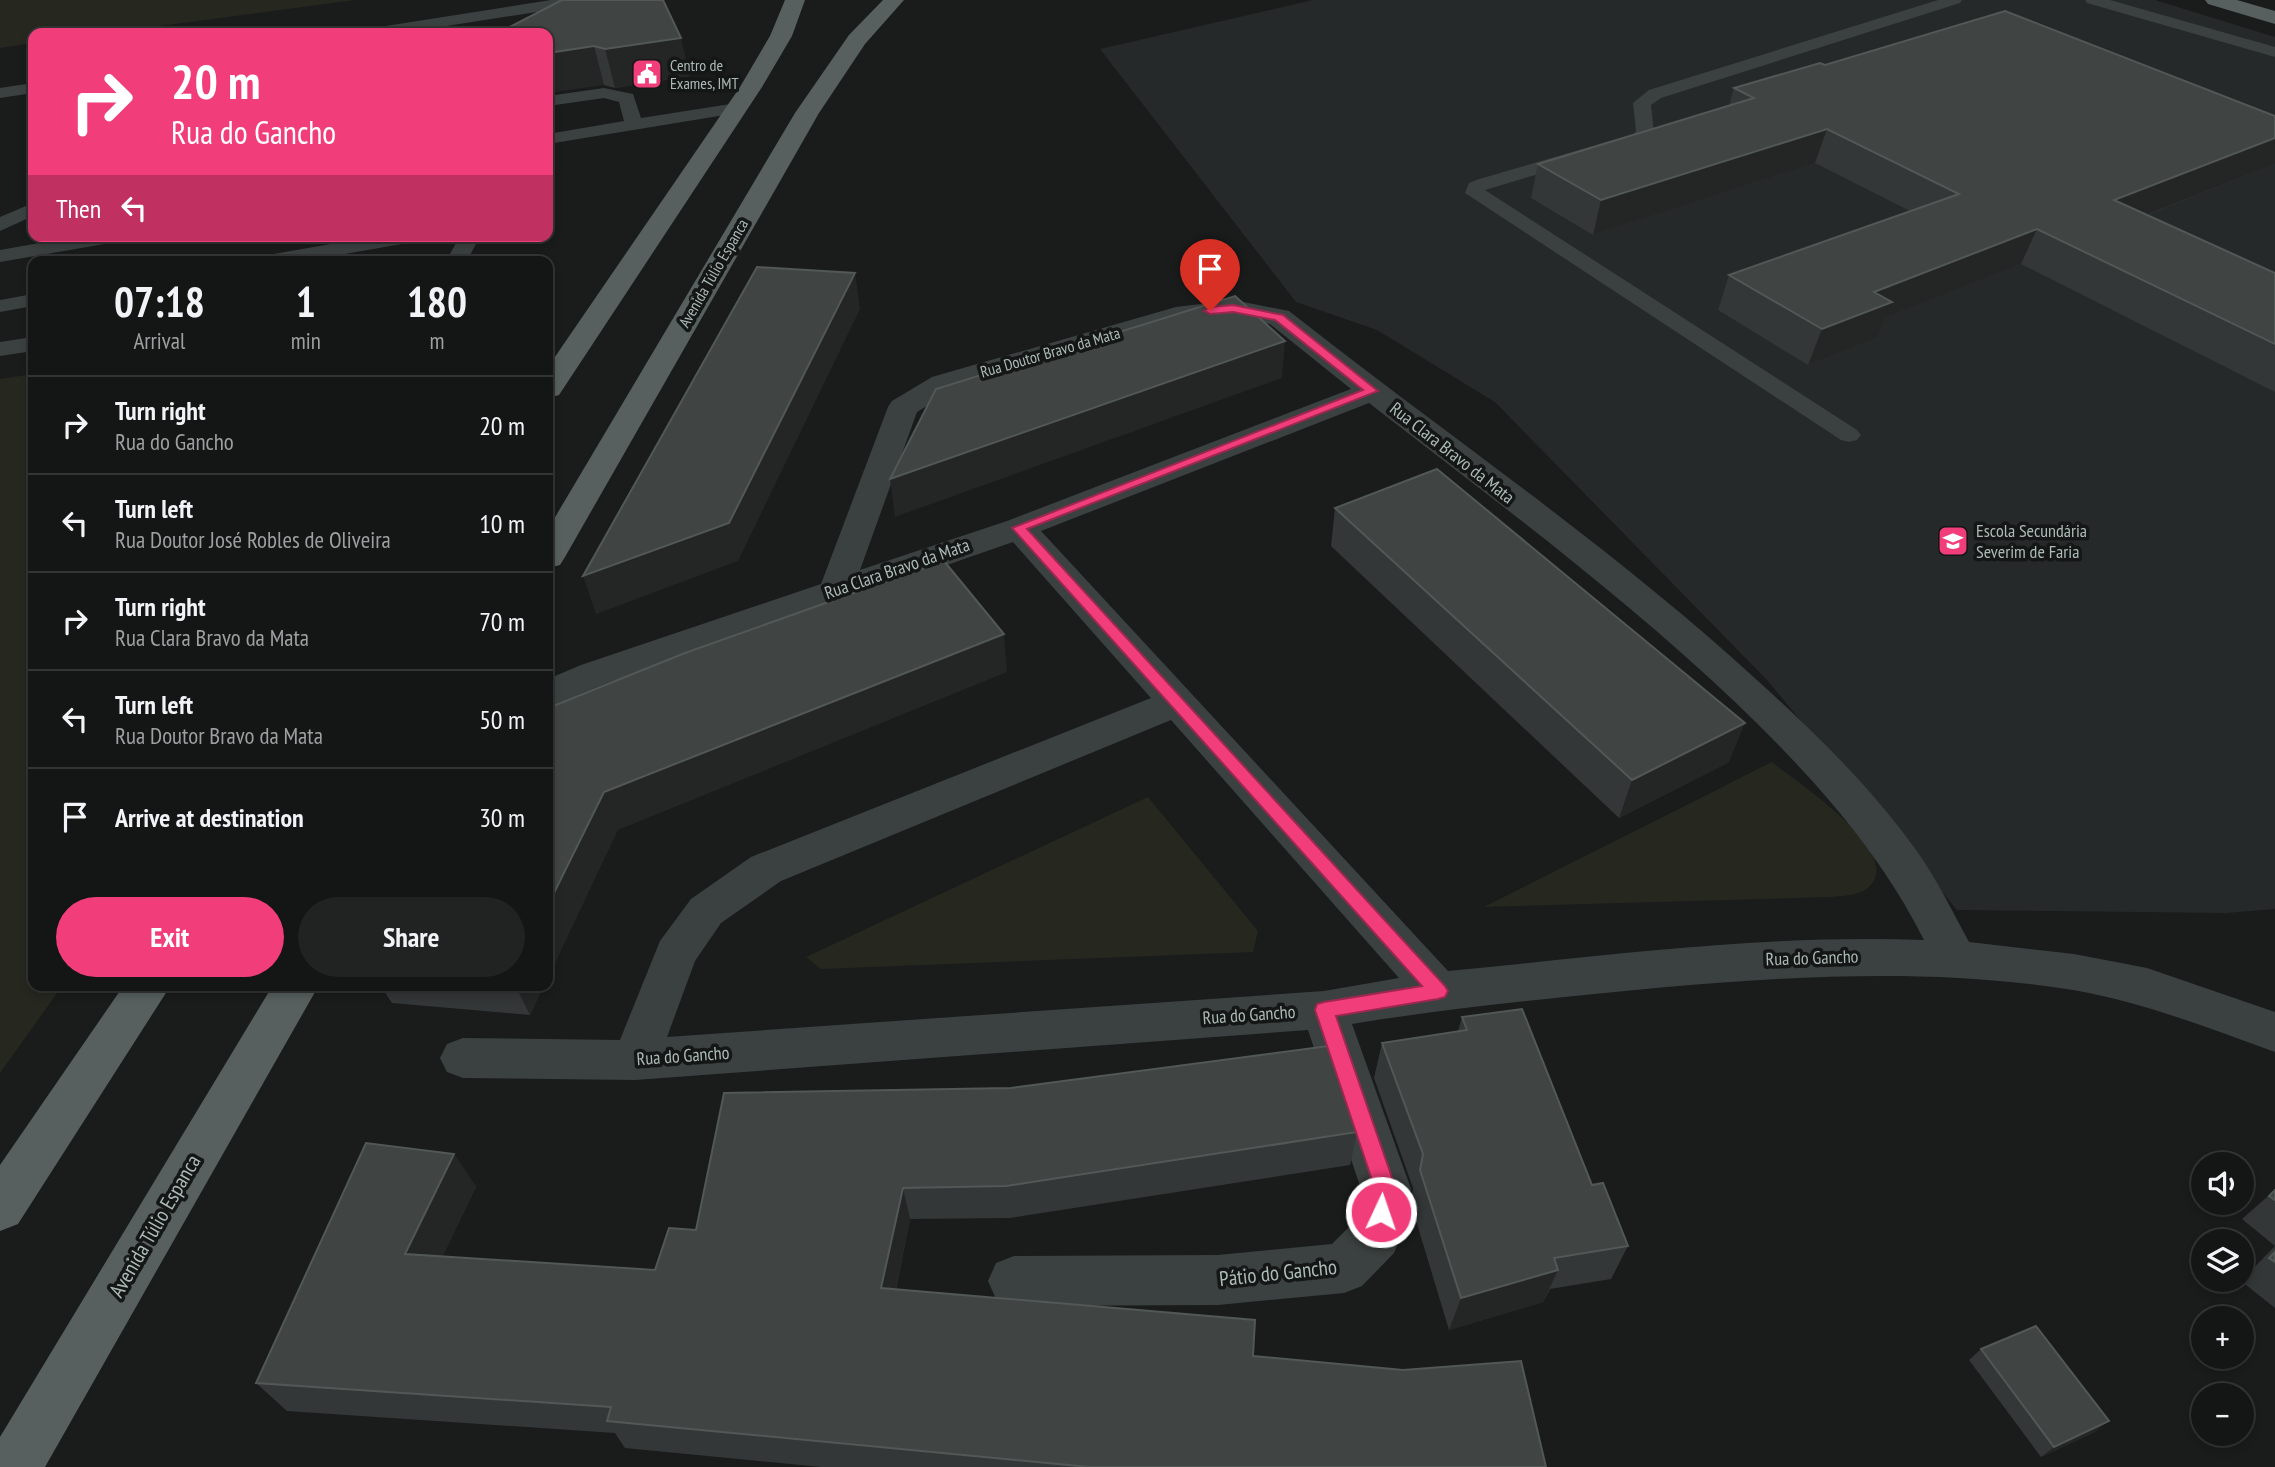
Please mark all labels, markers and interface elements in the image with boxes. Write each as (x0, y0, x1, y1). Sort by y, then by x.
text: 20 m (171, 49, 260, 113)
place label: Centro de Exames, IMT (670, 55, 739, 93)
icon: right (56, 56, 147, 147)
public building icon: Centro de Exames, IMT (630, 57, 664, 91)
text: Rua do Gancho (171, 111, 336, 153)
icon: left (115, 189, 153, 227)
text: Then (56, 192, 101, 225)
street label: Avenida Túlio Espanca (674, 215, 752, 331)
pin (1180, 239, 1240, 311)
icon: arrive (1191, 250, 1229, 288)
text: 07:18 (114, 274, 205, 329)
text: 1 (296, 274, 316, 329)
text: 180 (407, 274, 467, 329)
street label: Rua Doutor Bravo da Mata (978, 322, 1122, 382)
text: Arrival (133, 326, 185, 355)
text: min (291, 326, 321, 355)
text: m (429, 326, 444, 355)
text: Turn right (115, 394, 206, 427)
street label: Rua Clara Bravo da Mata (1385, 397, 1519, 508)
icon: right (56, 406, 94, 444)
text: 20 m (479, 409, 525, 442)
text: Rua do Gancho (115, 427, 234, 456)
text: Turn left (115, 492, 193, 525)
icon: left (56, 504, 94, 542)
text: 10 m (479, 507, 525, 540)
place label: Escola Secundária Severim de Faria (1976, 519, 2087, 563)
school or university icon: Escola Secundária Severim de Faria (1936, 524, 1970, 558)
text: Rua Doutor José Robles de Oliveira (115, 525, 391, 554)
street label: Rua Clara Bravo da Mata (821, 533, 972, 604)
text: Turn right (115, 590, 206, 623)
icon: right (56, 602, 94, 640)
text: 70 m (479, 605, 525, 638)
text: Rua Clara Bravo da Mata (115, 623, 309, 652)
text: Turn left (115, 688, 193, 721)
icon: left (56, 700, 94, 738)
text: 50 m (479, 703, 525, 736)
text: Rua Doutor Bravo da Mata (115, 721, 323, 750)
icon: arrive (56, 798, 94, 836)
text: Arrive at destination (115, 801, 304, 834)
text: 30 m (479, 801, 525, 834)
button: Exit (56, 897, 284, 977)
button: Share (298, 897, 525, 977)
street label: Rua do Gancho (1765, 944, 1859, 971)
street label: Rua do Gancho (1202, 1000, 1296, 1029)
street label: Rua do Gancho (636, 1041, 730, 1070)
street label: Avenida Túlio Espanca (103, 1150, 206, 1302)
map controls (2191, 1152, 2254, 1446)
button: sound (2191, 1152, 2254, 1215)
position arrow (1344, 1175, 1418, 1249)
button: layers (2191, 1229, 2254, 1292)
street label: Pátio do Gancho (1218, 1253, 1338, 1292)
button: + (2191, 1306, 2254, 1369)
button: − (2191, 1383, 2254, 1446)

